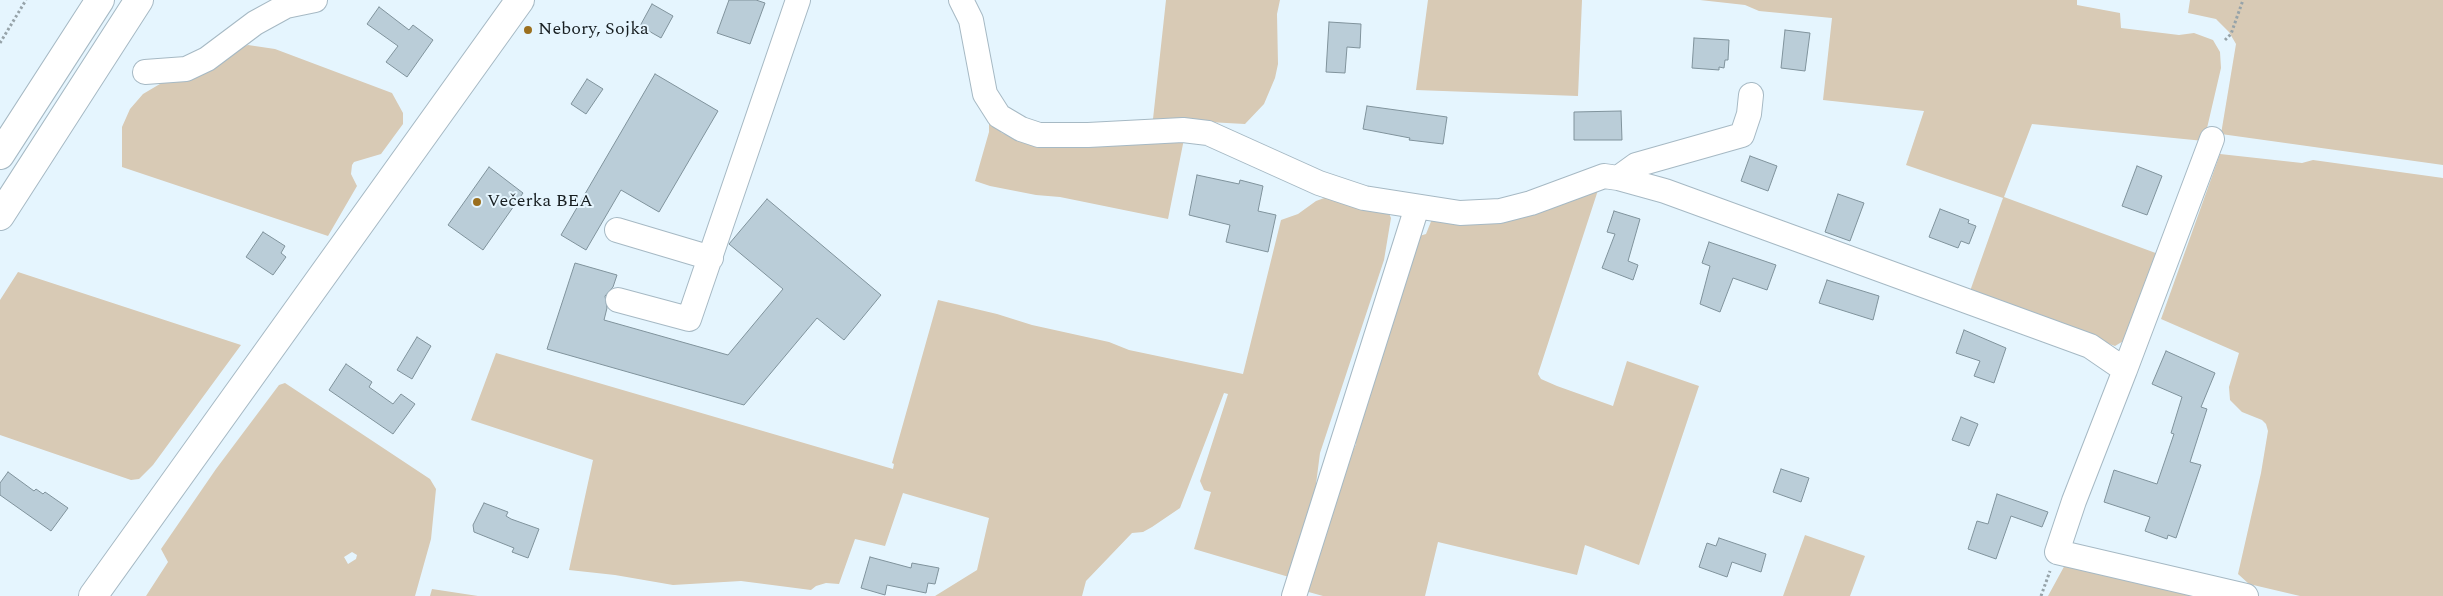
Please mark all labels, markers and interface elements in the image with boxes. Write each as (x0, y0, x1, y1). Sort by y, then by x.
place label: Nebory, Sojka (538, 19, 649, 41)
marker: Nebory, Sojka (522, 24, 534, 36)
place label: Večerka BEA (487, 191, 593, 213)
marker: Večerka BEA (471, 196, 483, 208)

